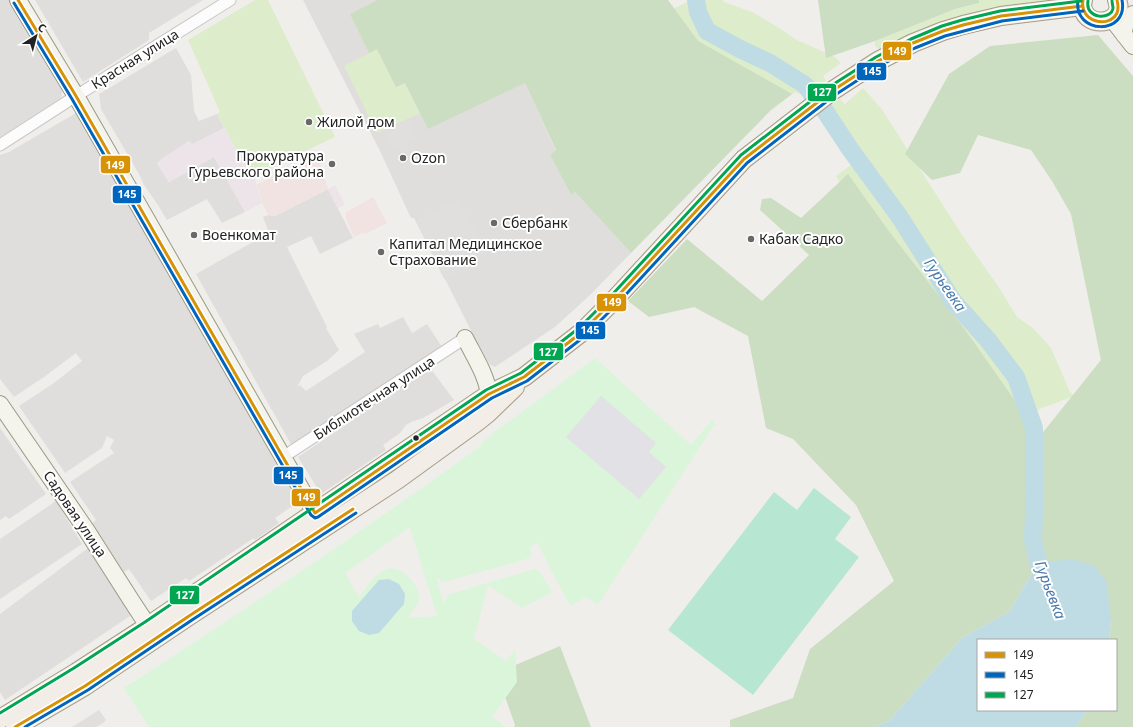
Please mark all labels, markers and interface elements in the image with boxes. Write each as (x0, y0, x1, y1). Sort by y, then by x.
north arrow (16, 16, 56, 56)
text: С (35, 19, 49, 36)
street label: Красная улица (87, 24, 182, 93)
line badge: 149 (882, 41, 912, 61)
text: 149 (888, 43, 906, 58)
line badge: 145 (856, 62, 887, 81)
text: 145 (863, 63, 881, 78)
line badge: 127 (807, 83, 837, 102)
text: 127 (813, 84, 831, 99)
place label: Жилой дом (317, 112, 395, 131)
marker: Жилой дом (304, 117, 314, 127)
place label: Прокуратура Гурьевского района (188, 146, 324, 181)
place label: Ozon (411, 148, 446, 167)
marker: Ozon (398, 153, 408, 163)
line badge: 149 (100, 155, 131, 174)
text: 149 (106, 157, 124, 172)
marker: Прокуратура Гурьевского района (327, 159, 337, 169)
line badge: 145 (112, 185, 142, 204)
text: 145 (118, 186, 136, 201)
place label: Сбербанк (502, 213, 568, 232)
marker: Сбербанк (489, 218, 499, 228)
place label: Военкомат (202, 225, 277, 244)
place label: Кабак Садко (759, 229, 843, 248)
marker: Военкомат (189, 230, 199, 240)
place label: Капитал Медицинское Страхование (389, 234, 542, 269)
marker: Кабак Садко (746, 234, 756, 244)
marker: Капитал Медицинское Страхование (376, 247, 386, 257)
water label: Гурьевка (920, 254, 972, 316)
line badge: 149 (596, 293, 627, 312)
text: 149 (603, 294, 621, 309)
line badge: 145 (575, 321, 606, 340)
text: 145 (581, 322, 599, 337)
line badge: 127 (533, 342, 564, 361)
text: 127 (539, 344, 557, 359)
street label: Библиотечная улица (310, 351, 438, 444)
unlabelled marker (411, 433, 421, 443)
line badge: 145 (273, 466, 304, 485)
street label: Садовая улица (39, 467, 111, 561)
text: 145 (279, 467, 297, 482)
line badge: 149 (291, 488, 321, 507)
text: 149 (297, 489, 315, 504)
water label: Гурьевка (1031, 558, 1071, 622)
line badge: 127 (169, 585, 200, 605)
text: 127 (176, 587, 194, 602)
legend (977, 639, 1117, 711)
text: 149 (1013, 646, 1034, 663)
text: 145 (1013, 666, 1034, 683)
text: 127 (1013, 686, 1034, 703)

